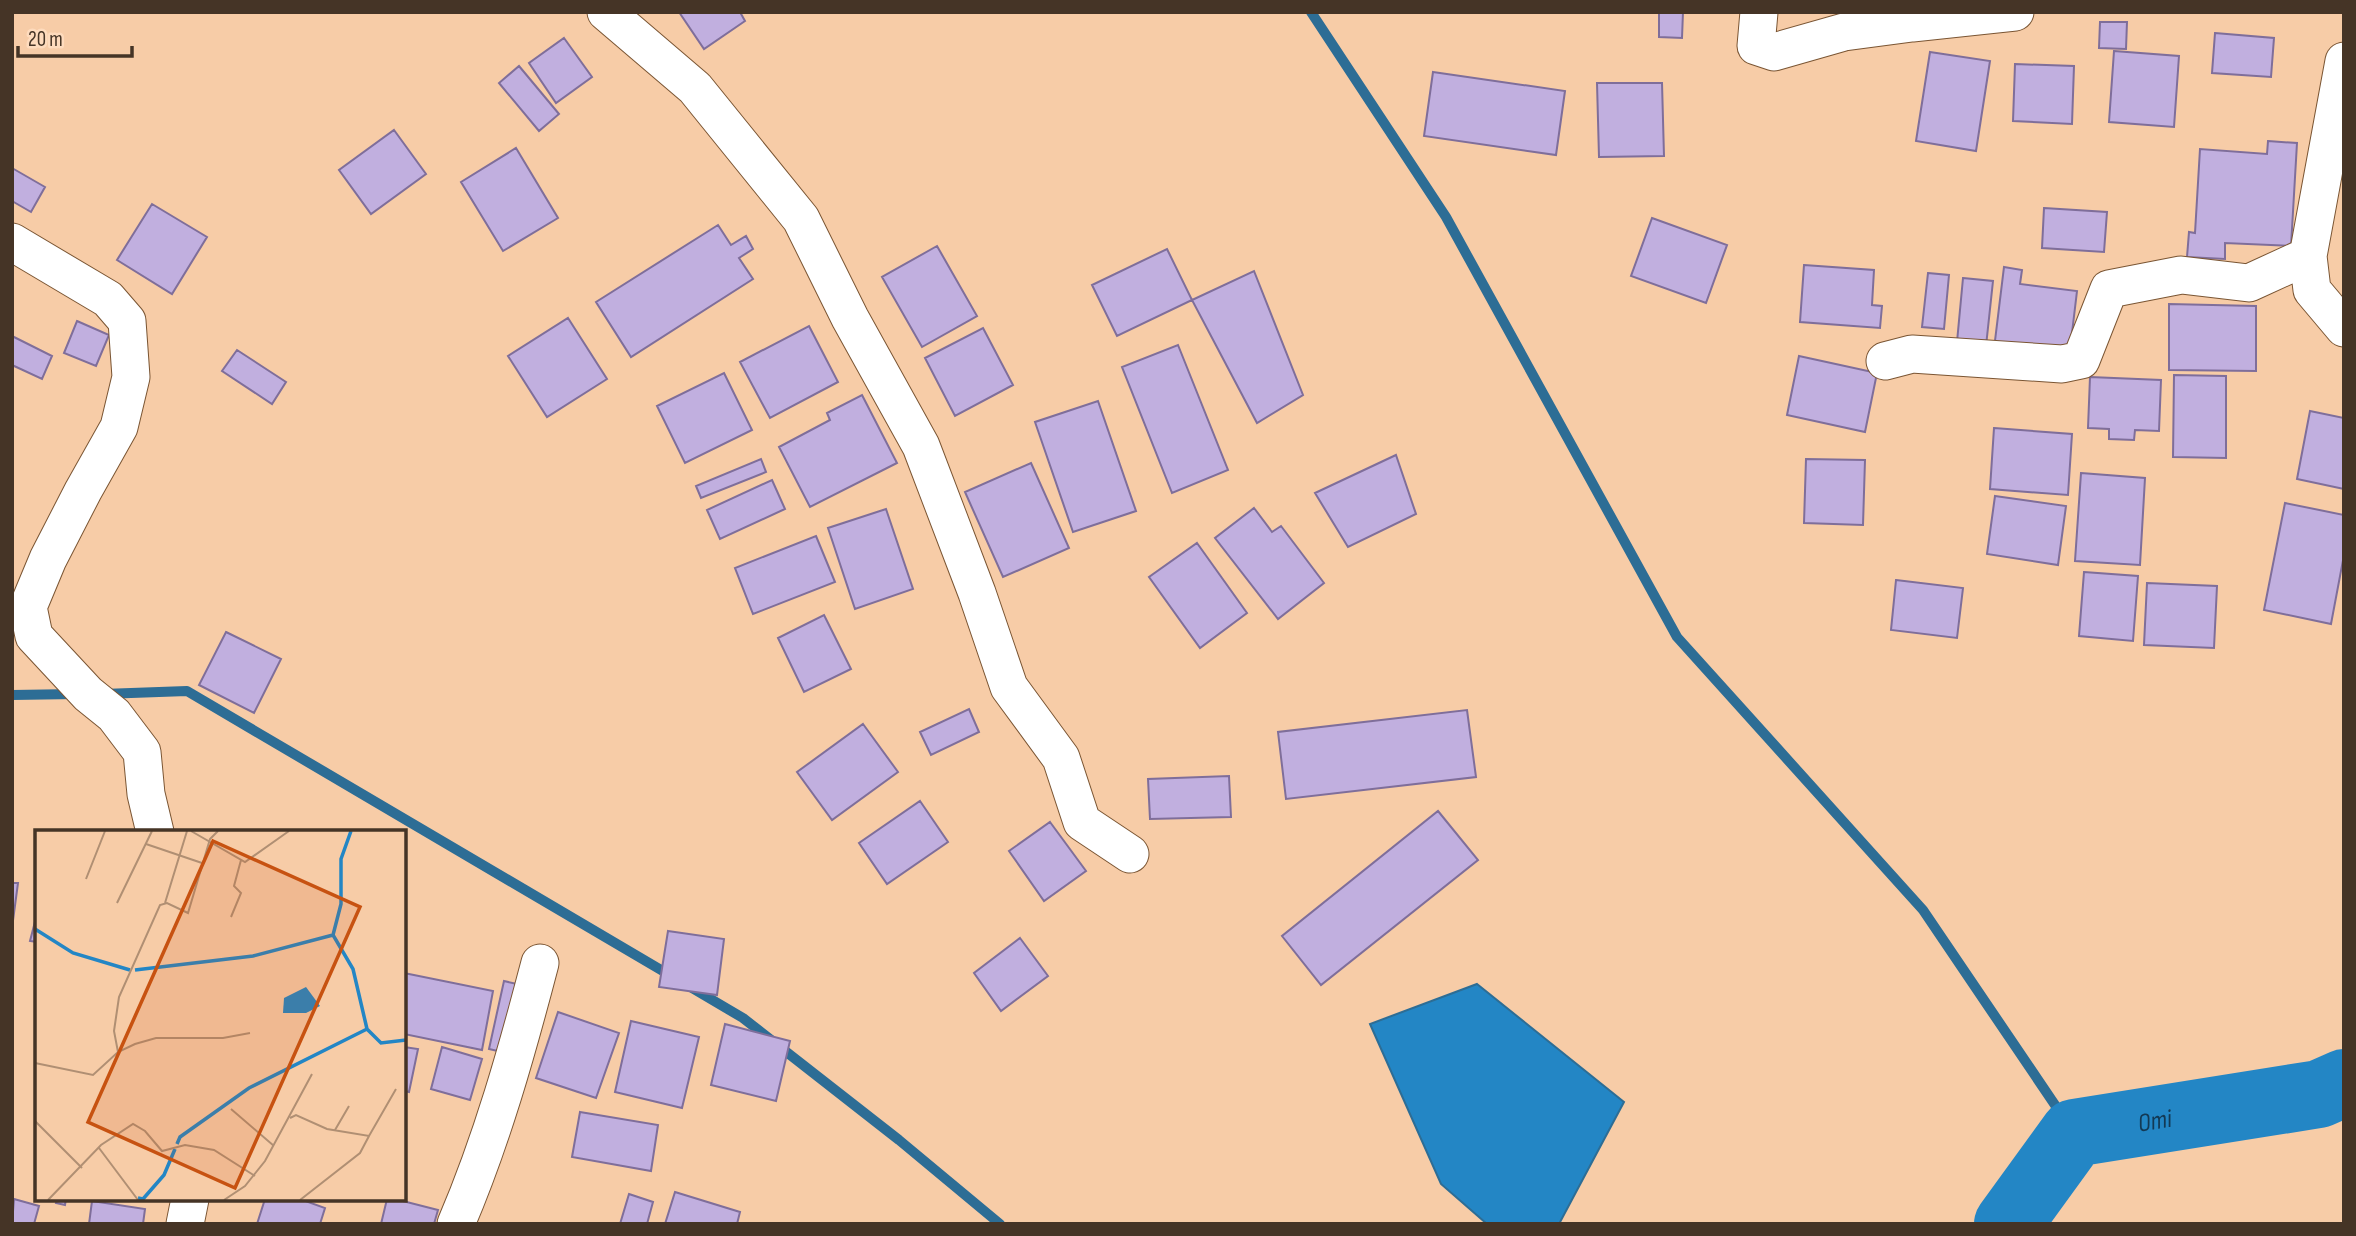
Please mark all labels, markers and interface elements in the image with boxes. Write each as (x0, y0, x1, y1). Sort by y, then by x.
scale bar (18, 14, 131, 58)
text: 20 m (28, 27, 63, 52)
inset map (35, 830, 406, 1201)
water label: Omi (2136, 1104, 2175, 1140)

